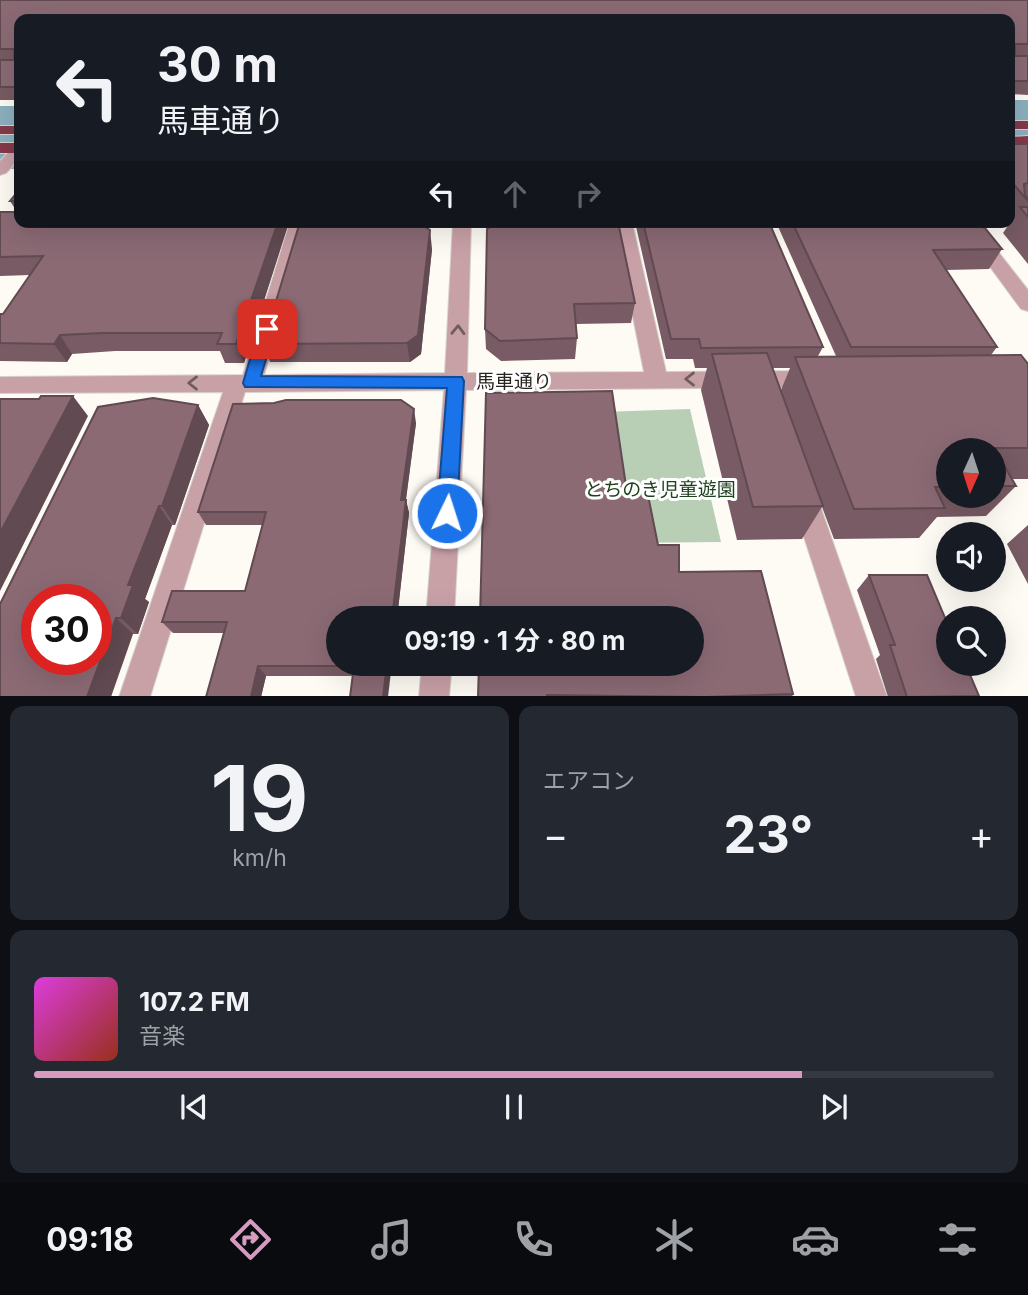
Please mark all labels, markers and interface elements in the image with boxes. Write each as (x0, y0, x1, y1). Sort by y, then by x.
text: 30 m (157, 35, 278, 94)
icon: left (42, 42, 133, 133)
text: 馬車通り (157, 101, 285, 140)
icon: left (423, 175, 461, 213)
icon: ahead (496, 175, 534, 213)
icon: right (569, 175, 607, 213)
pin (237, 299, 297, 359)
icon: arrive (248, 310, 286, 348)
one-way arrow (450, 324, 465, 335)
street label: 馬車通り (476, 370, 552, 393)
one-way arrow (685, 372, 696, 387)
one-way arrow (188, 375, 198, 391)
north arrow (936, 438, 1006, 508)
map controls (936, 438, 1006, 676)
position arrow (410, 476, 484, 550)
park label: とちのき児童遊園 (584, 478, 736, 501)
button: sound (936, 522, 1006, 592)
speed limit sign: 30 (21, 584, 112, 675)
button: search (936, 606, 1006, 676)
text: 09:19 · 1 分 · 80 m (405, 625, 625, 656)
text: 19 (210, 743, 309, 853)
text: エアコン (543, 767, 635, 795)
text: 23° (724, 803, 813, 866)
text: − (543, 812, 568, 858)
text: + (969, 812, 994, 858)
text: km/h (232, 844, 287, 872)
text: 107.2 FM (139, 986, 250, 1017)
text: 音楽 (139, 1022, 185, 1050)
icon: previous (175, 1088, 213, 1126)
icon: pause (495, 1088, 533, 1126)
icon: next (815, 1088, 853, 1126)
icon: directions (226, 1215, 275, 1264)
icon: music (367, 1215, 416, 1264)
icon: phone (509, 1215, 558, 1264)
icon: climate (650, 1215, 699, 1264)
icon: car (791, 1215, 840, 1264)
icon: filters (933, 1215, 982, 1264)
text: 09:18 (46, 1220, 134, 1259)

